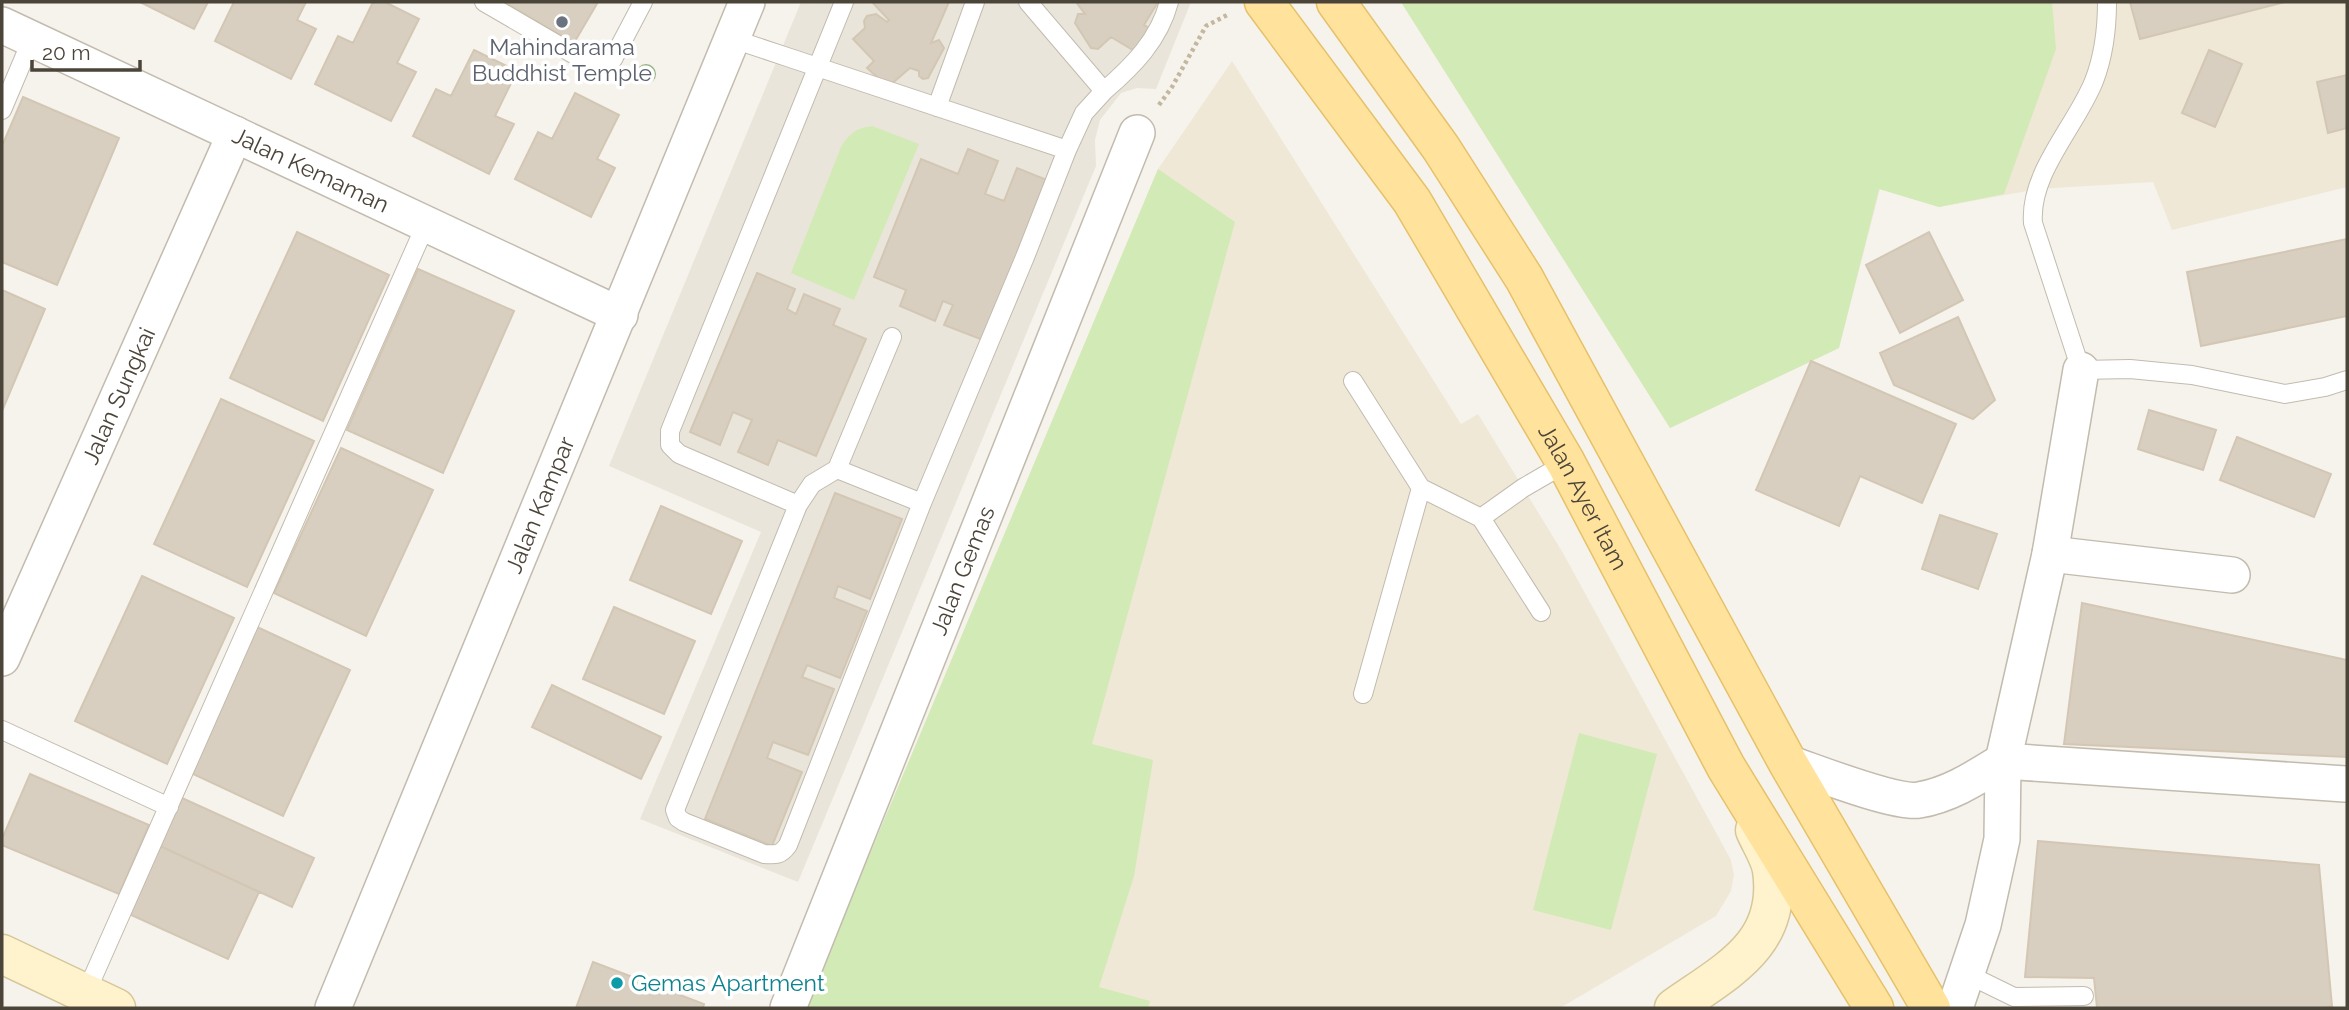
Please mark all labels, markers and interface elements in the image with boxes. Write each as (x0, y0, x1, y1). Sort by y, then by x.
marker: Mahindarama Buddhist Temple (554, 14, 570, 30)
scale bar (32, 28, 140, 72)
place label: Mahindarama Buddhist Temple (472, 33, 652, 86)
text: 20 m (42, 40, 90, 65)
street label: Jalan Kemaman (228, 121, 394, 218)
street label: Jalan Sungkai (76, 323, 160, 468)
street label: Jalan Ayer Itam (1533, 419, 1634, 574)
street label: Jalan Kampar (500, 433, 580, 577)
street label: Jalan Gemas (924, 502, 1000, 639)
place label: Gemas Apartment (631, 969, 825, 996)
marker: Gemas Apartment (609, 975, 625, 991)

